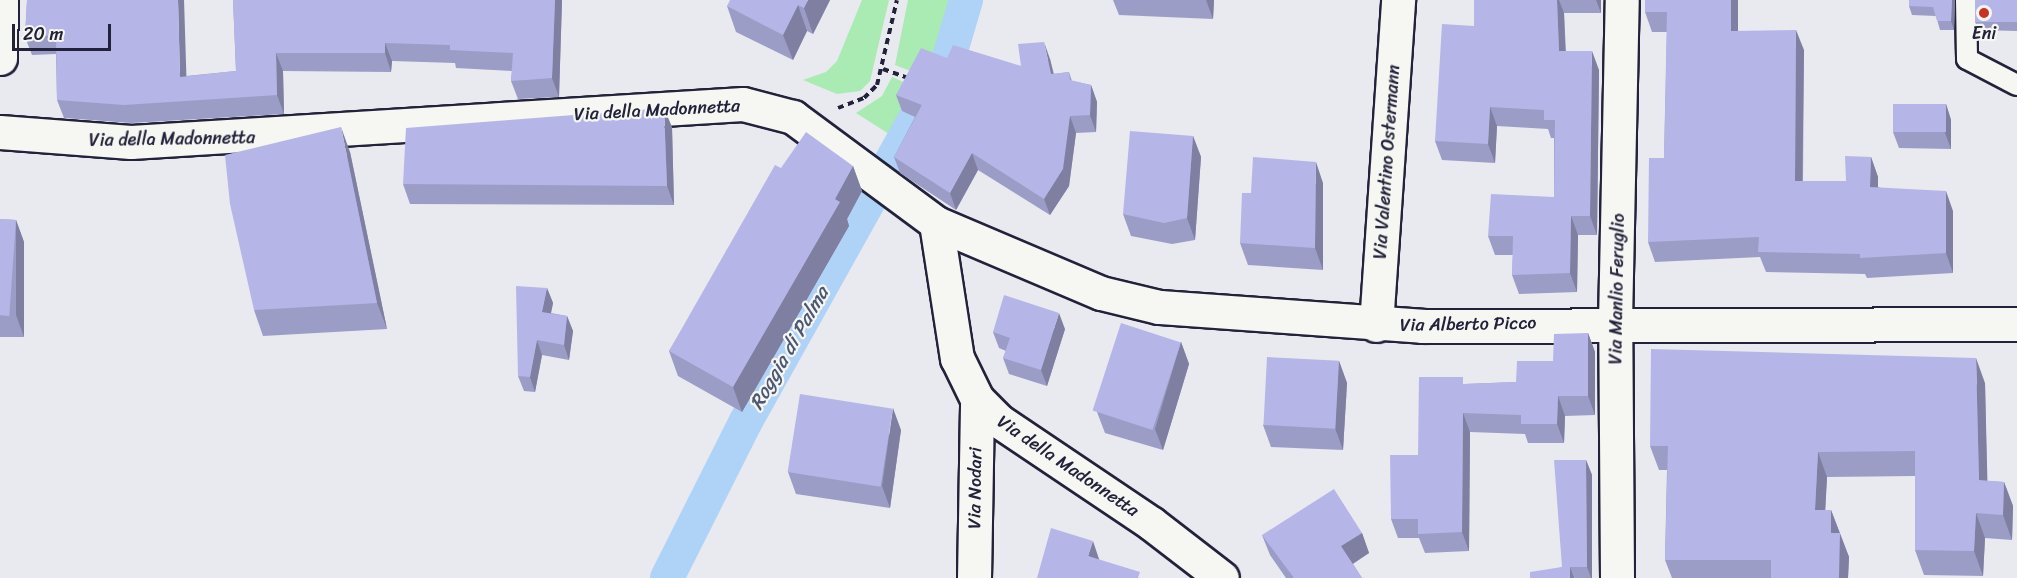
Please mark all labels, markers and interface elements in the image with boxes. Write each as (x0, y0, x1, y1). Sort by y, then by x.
marker: Eni (1977, 6, 1991, 20)
scale bar (15, 12, 114, 50)
text: 20 m (23, 18, 63, 50)
place label: Eni (1972, 22, 1996, 44)
street label: Via Valentino Ostermann (1369, 64, 1405, 260)
street label: Via della Madonnetta (573, 95, 741, 125)
street label: Via della Madonnetta (89, 127, 255, 151)
street label: Via Manlio Feruglio (1605, 213, 1629, 365)
water label: Roggia di Palma (744, 282, 834, 414)
street label: Via Alberto Picco (1399, 312, 1537, 336)
street label: Via della Madonnetta (993, 410, 1143, 522)
street label: Via Nodari (963, 447, 987, 529)

